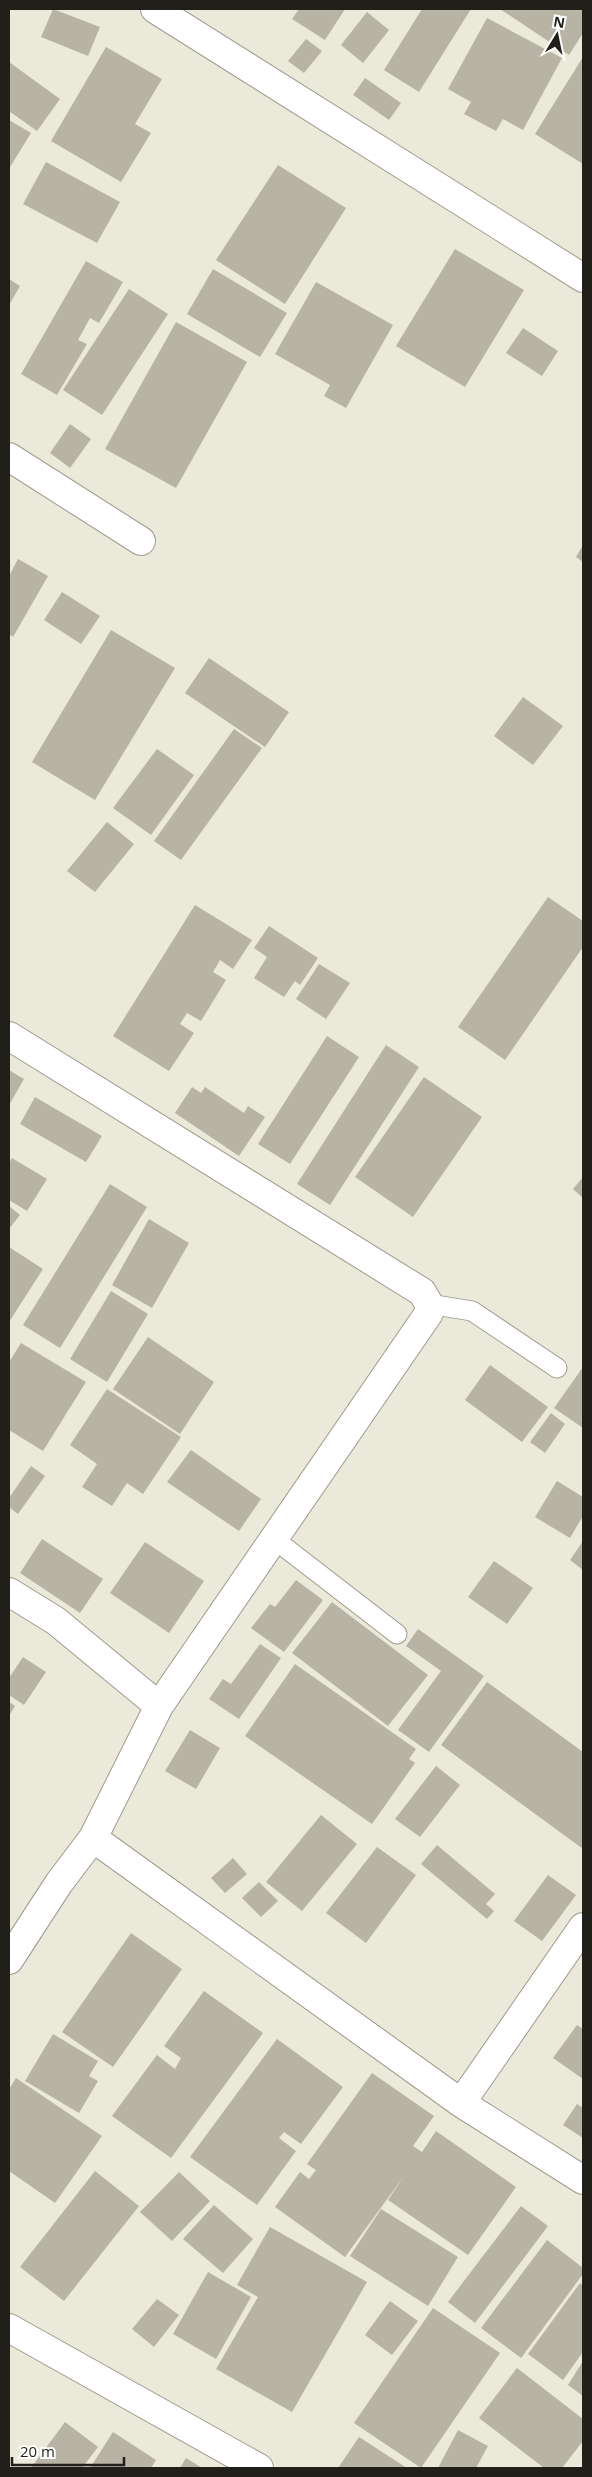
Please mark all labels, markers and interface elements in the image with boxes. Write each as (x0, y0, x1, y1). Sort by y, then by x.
north arrow (532, 10, 582, 60)
text: N (552, 11, 567, 32)
scale bar (12, 2434, 125, 2466)
text: 20 m (20, 2441, 55, 2461)

